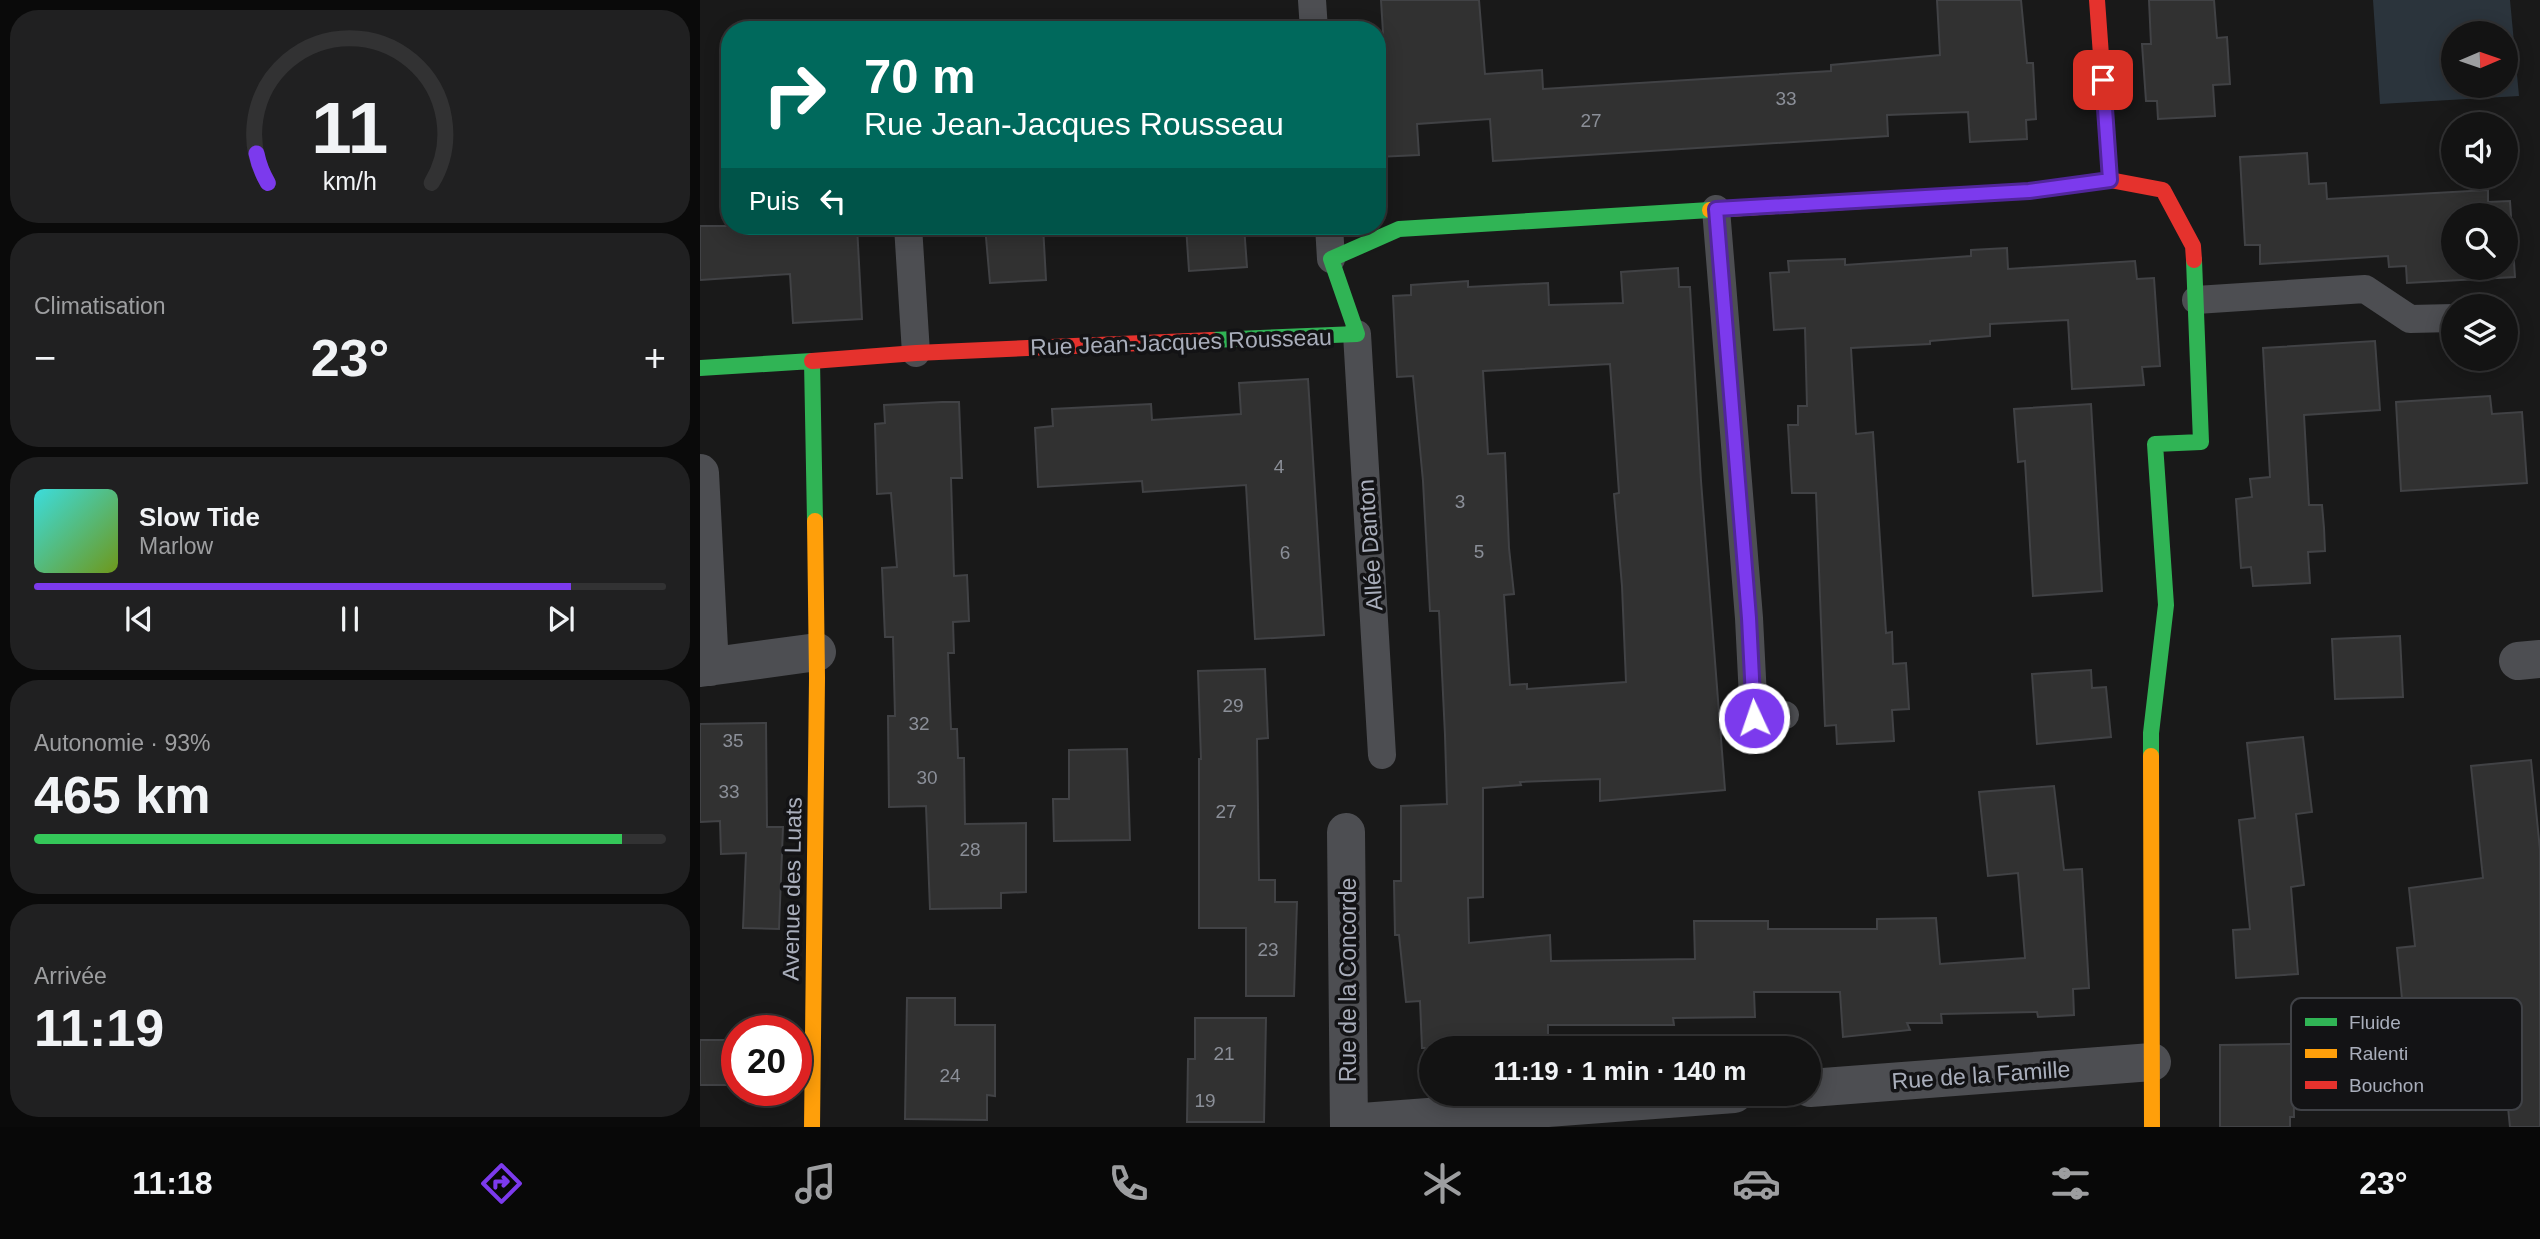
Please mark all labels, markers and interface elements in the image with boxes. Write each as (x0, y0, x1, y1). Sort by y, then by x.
north arrow (2441, 21, 2518, 98)
map controls (2441, 21, 2518, 371)
icon: right (749, 49, 840, 140)
text: 70 m (864, 49, 976, 103)
pin (2073, 50, 2133, 110)
icon: arrive (2084, 61, 2122, 99)
text: 11 (312, 87, 388, 168)
house number: 33 (1775, 88, 1797, 109)
text: Rue Jean-Jacques Rousseau (864, 106, 1284, 142)
house number: 27 (1580, 110, 1602, 131)
button: sound (2441, 112, 2518, 189)
text: km/h (323, 167, 377, 195)
icon: left (814, 182, 852, 220)
text: Puis (749, 186, 800, 216)
button: search (2441, 203, 2518, 280)
text: Climatisation (34, 293, 166, 319)
button: layers (2441, 294, 2518, 371)
street label: Rue Jean-Jacques Rousseau (1030, 324, 1332, 360)
text: 23° (311, 329, 389, 387)
text: − (34, 337, 56, 379)
text: + (644, 337, 666, 379)
house number: 4 (1274, 456, 1285, 477)
street label: Allée Danton (1352, 478, 1388, 612)
house number: 3 (1455, 491, 1465, 512)
text: Slow Tide (139, 502, 260, 532)
text: Marlow (139, 533, 213, 559)
house number: 5 (1474, 541, 1484, 562)
house number: 6 (1280, 542, 1290, 563)
icon: previous (120, 600, 158, 638)
icon: pause (331, 600, 369, 638)
icon: next (542, 600, 580, 638)
position arrow (1717, 681, 1791, 755)
house number: 29 (1222, 695, 1244, 716)
house number: 32 (908, 713, 930, 734)
text: Autonomie · 93% (34, 730, 210, 756)
house number: 35 (722, 730, 744, 751)
text: 465 km (34, 766, 210, 824)
house number: 30 (916, 767, 938, 788)
house number: 33 (718, 781, 740, 802)
street label: Avenue des Luats (777, 797, 807, 981)
house number: 27 (1215, 801, 1237, 822)
house number: 28 (959, 839, 981, 860)
street label: Rue de la Concorde (1335, 878, 1361, 1082)
house number: 23 (1257, 939, 1279, 960)
text: Arrivée (34, 963, 107, 989)
legend (2291, 998, 2522, 1110)
text: 11:19 (34, 999, 164, 1057)
text: Fluide (2349, 1012, 2401, 1033)
speed limit sign: 20 (721, 1015, 812, 1106)
house number: 21 (1213, 1043, 1235, 1064)
text: Ralenti (2349, 1043, 2408, 1064)
text: 11:19 · 1 min · 140 m (1494, 1056, 1746, 1086)
street label: Rue de la Famille (1891, 1056, 2071, 1094)
house number: 24 (939, 1065, 961, 1086)
text: Bouchon (2349, 1075, 2424, 1096)
house number: 19 (1194, 1090, 1216, 1111)
icon: directions (477, 1159, 526, 1208)
icon: music (791, 1159, 840, 1208)
icon: phone (1104, 1159, 1153, 1208)
icon: climate (1418, 1159, 1467, 1208)
icon: car (1732, 1159, 1781, 1208)
icon: filters (2046, 1159, 2095, 1208)
text: 11:18 (132, 1165, 212, 1201)
text: 23° (2359, 1165, 2408, 1201)

